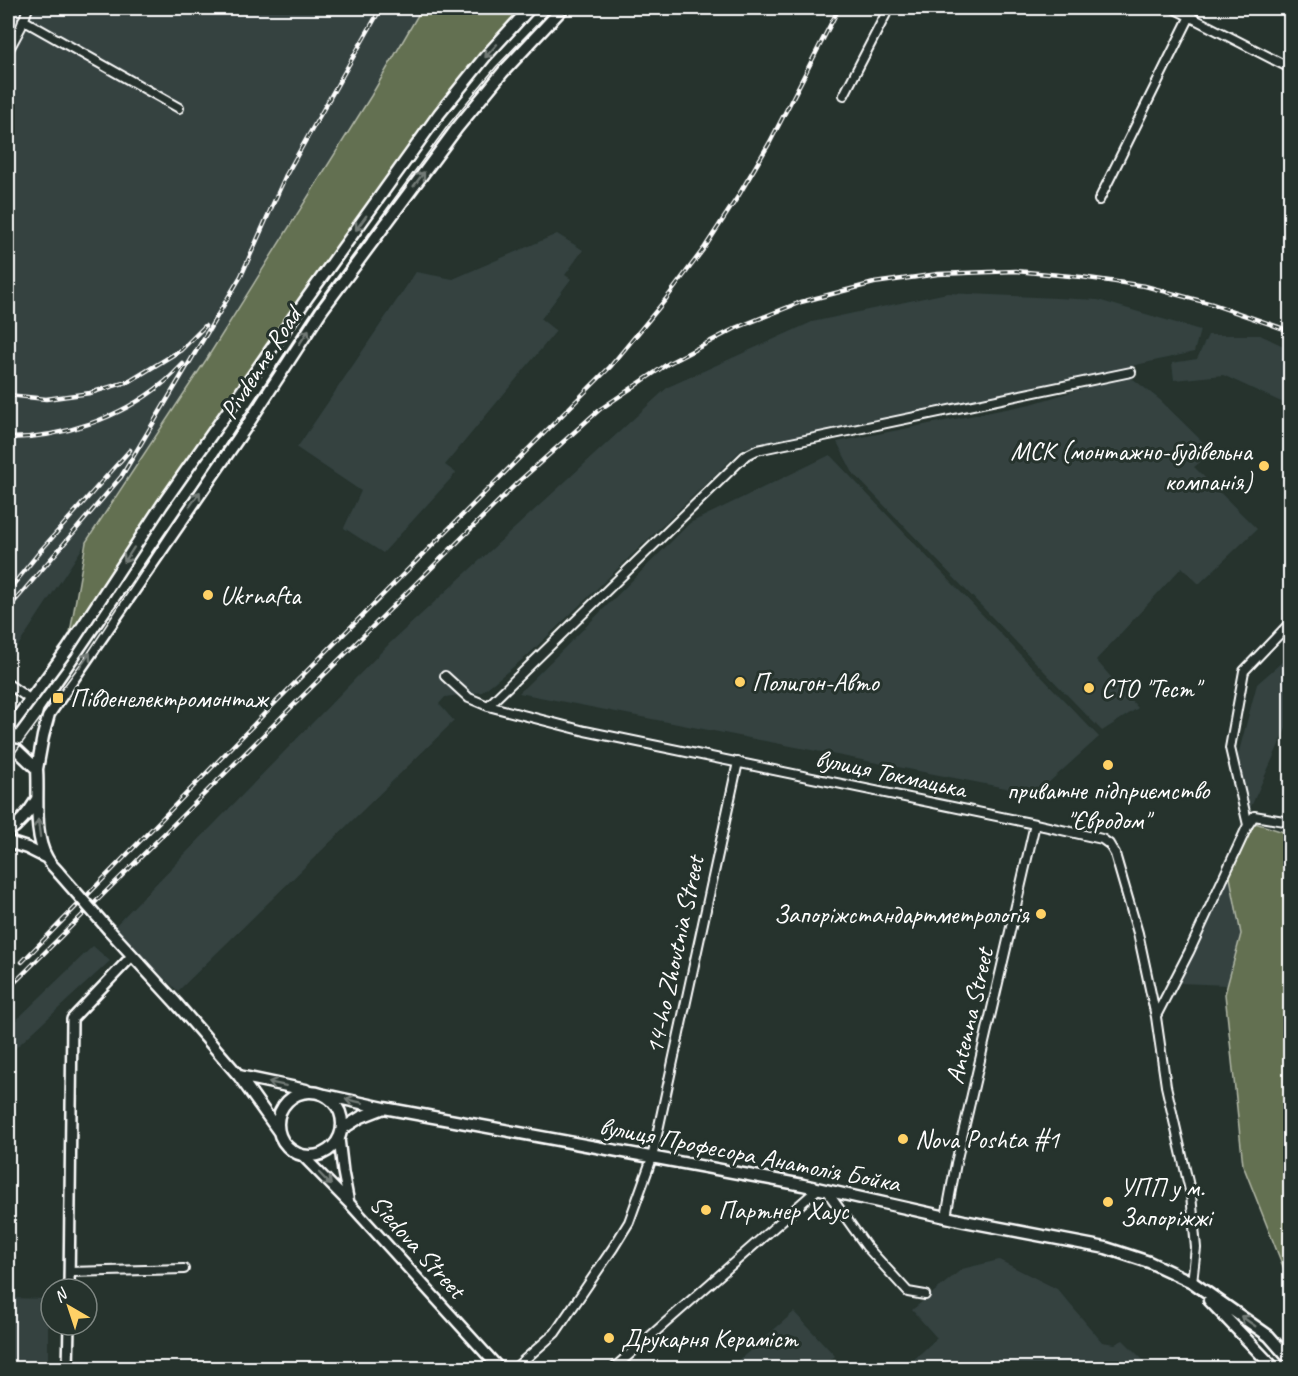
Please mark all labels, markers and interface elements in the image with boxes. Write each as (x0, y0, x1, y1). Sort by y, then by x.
one-way arrow (484, 43, 498, 58)
one-way arrow (412, 172, 425, 188)
one-way arrow (355, 215, 367, 231)
street label: Pivdenne Road (212, 298, 311, 425)
one-way arrow (298, 329, 310, 346)
place label: МСК (монтажно-будівельна компанія) (1010, 435, 1254, 498)
marker: МСК (монтажно-будівельна компанія) (1257, 459, 1271, 473)
one-way arrow (189, 491, 202, 508)
one-way arrow (123, 547, 135, 563)
place label: Ukrnafta (220, 579, 302, 612)
marker: Ukrnafta (201, 588, 215, 602)
one-way arrow (79, 652, 91, 669)
place label: Полигон-Авто (752, 666, 881, 699)
place label: СТО "Тест" (1101, 672, 1204, 705)
marker: Полигон-Авто (733, 675, 747, 689)
marker: СТО "Тест" (1082, 681, 1096, 695)
place label: Південелектромонтаж (70, 682, 270, 715)
marker: Південелектромонтаж (51, 691, 65, 705)
street label: вулиця Токмацька (813, 741, 971, 806)
marker: приватне підприємство "Євродом" (1101, 758, 1115, 772)
place label: приватне підприємство "Євродом" (1007, 774, 1211, 837)
one-way arrow (33, 819, 44, 839)
street label: 14-ho Zhovtnia Street (637, 851, 712, 1057)
place label: Запоріжстандартметрологія (774, 898, 1031, 931)
marker: Запоріжстандартметрологія (1034, 907, 1048, 921)
street label: Antenna Street (938, 943, 1002, 1087)
one-way arrow (268, 1078, 288, 1089)
one-way arrow (345, 1095, 364, 1107)
street label: вулиця Професора Анатолія Бойка (597, 1109, 905, 1200)
place label: Nova Poshta #1 (915, 1123, 1061, 1156)
marker: Nova Poshta #1 (896, 1132, 910, 1146)
place label: УПП у м. Запоріжжі (1120, 1171, 1215, 1234)
one-way arrow (318, 1172, 333, 1187)
street label: Siedova Street (362, 1188, 474, 1307)
place label: Партнер Хаус (718, 1194, 849, 1227)
marker: УПП у м. Запоріжжі (1101, 1195, 1115, 1209)
marker: Партнер Хаус (699, 1203, 713, 1217)
north arrow (39, 1277, 99, 1337)
text: N (50, 1283, 73, 1307)
one-way arrow (1240, 1315, 1256, 1327)
place label: Друкарня Кераміст (621, 1322, 800, 1355)
marker: Друкарня Кераміст (602, 1331, 616, 1345)

